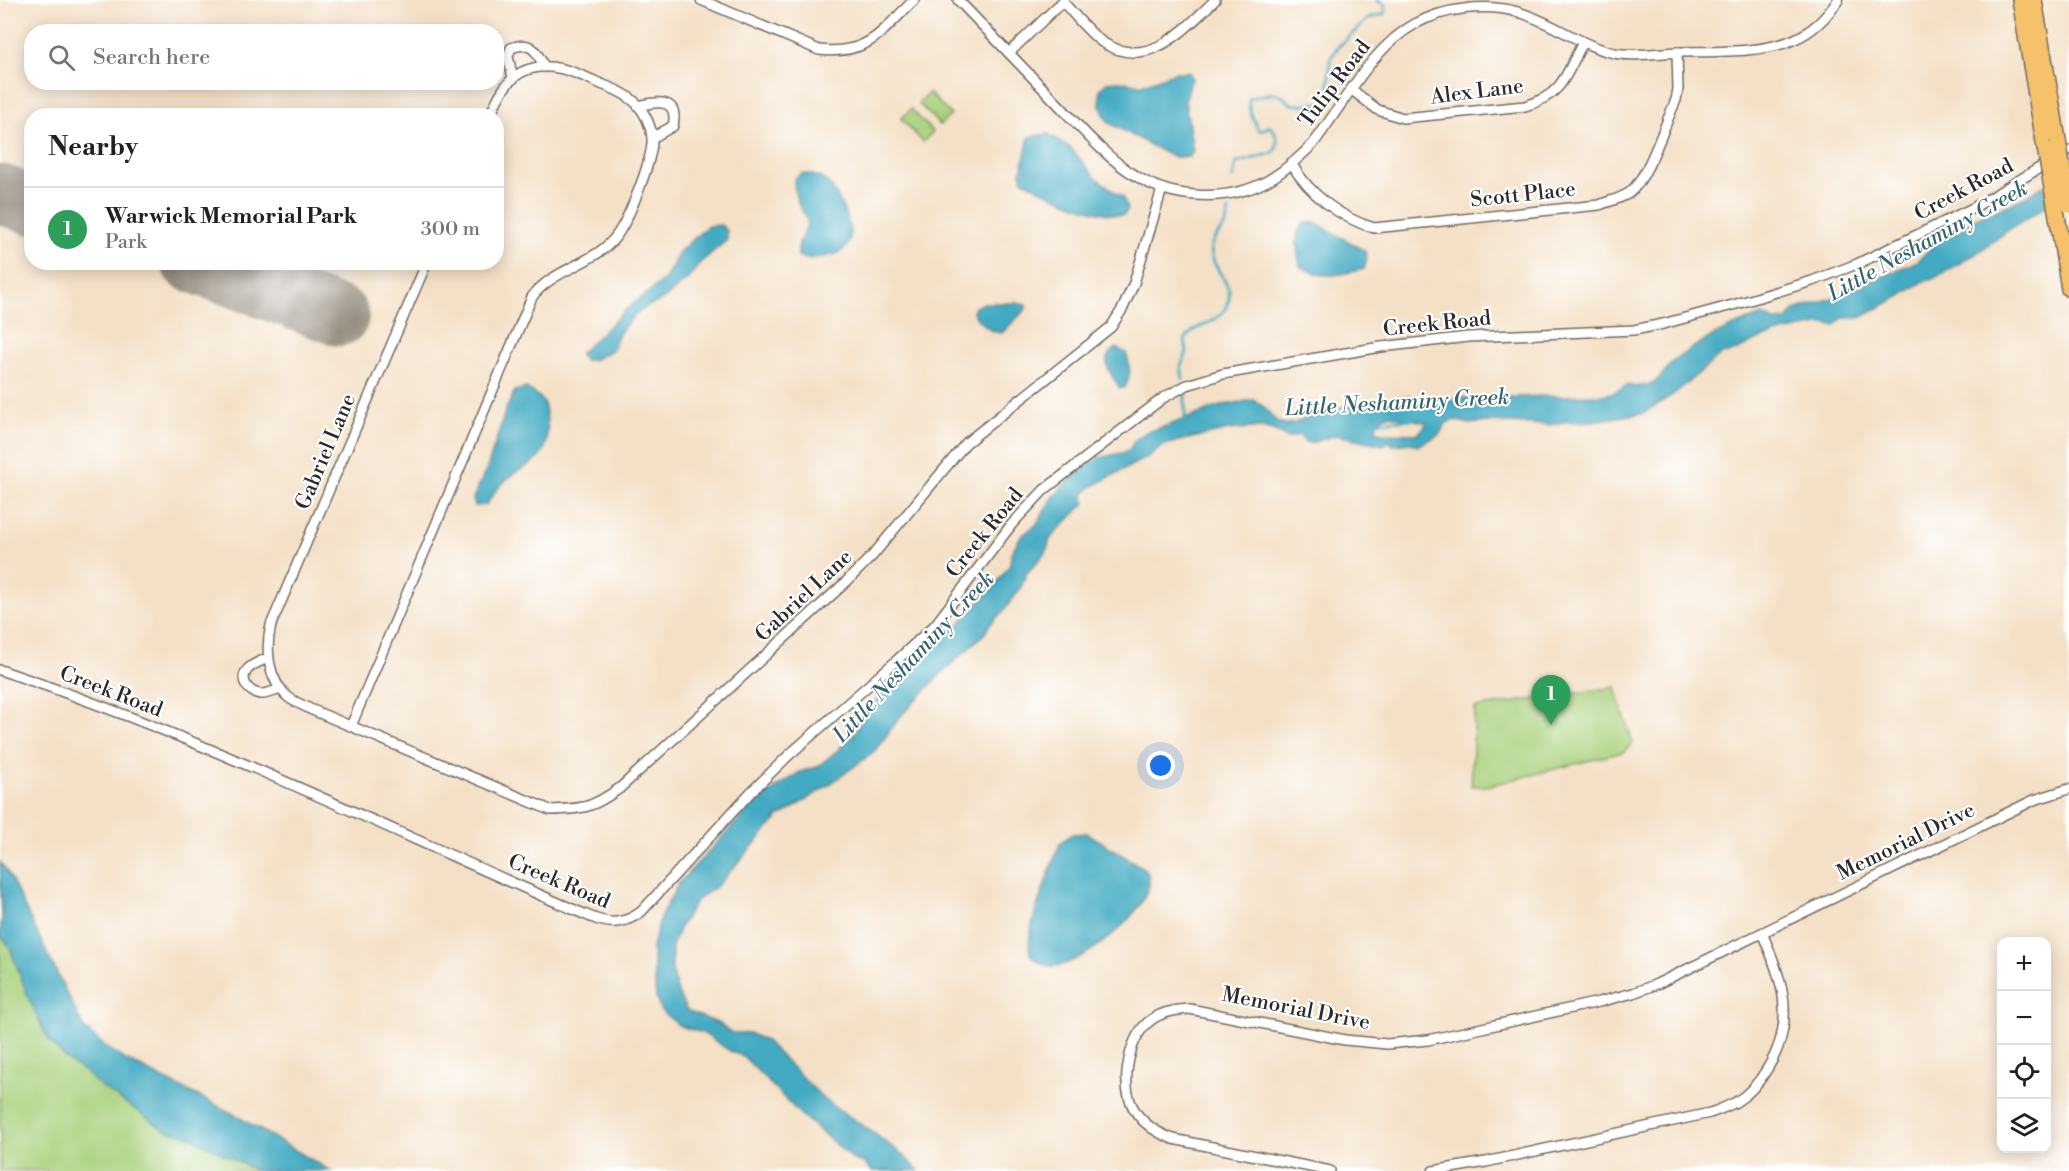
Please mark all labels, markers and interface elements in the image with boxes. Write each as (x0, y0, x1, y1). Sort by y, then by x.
search box (24, 24, 504, 90)
street label: Tulip Road (1294, 35, 1377, 133)
icon: search (45, 41, 78, 74)
text: Search here (93, 44, 210, 71)
street label: Alex Lane (1428, 73, 1525, 111)
text: Nearby (48, 131, 138, 163)
street label: Creek Road (1910, 153, 2018, 227)
water label: Little Neshaminy Creek (1822, 175, 2033, 308)
street label: Scott Place (1469, 177, 1577, 213)
text: Warwick Memorial Park (105, 203, 357, 230)
text: 1 (63, 217, 72, 242)
text: 300 m (421, 217, 480, 242)
text: Park (105, 230, 147, 255)
street label: Creek Road (1382, 305, 1492, 343)
water label: Little Neshaminy Creek (1283, 384, 1510, 422)
street label: Gabriel Lane (290, 390, 362, 514)
street label: Creek Road (941, 483, 1029, 583)
street label: Gabriel Lane (750, 544, 858, 648)
water label: Little Neshaminy Creek (827, 566, 1000, 749)
street label: Creek Road (56, 660, 166, 724)
pin: 1 (1532, 676, 1570, 725)
your location (1146, 751, 1175, 780)
street label: Memorial Drive (1833, 797, 1979, 887)
street label: Creek Road (504, 849, 614, 915)
map controls (1997, 937, 2051, 1153)
button: + (1997, 937, 2051, 991)
street label: Memorial Drive (1220, 982, 1372, 1036)
button: − (1997, 991, 2051, 1045)
button: locate (1997, 1045, 2051, 1099)
button: layers (1997, 1099, 2051, 1153)

